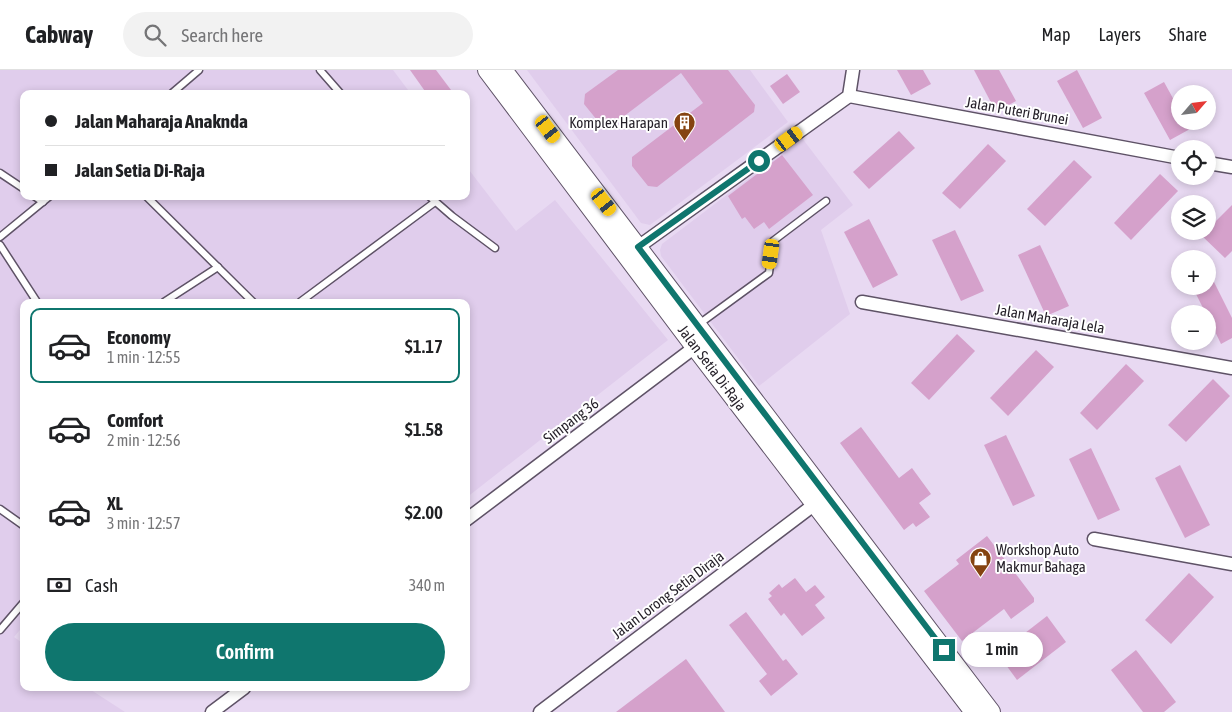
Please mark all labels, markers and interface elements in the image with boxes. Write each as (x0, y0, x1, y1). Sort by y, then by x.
search box (123, 12, 473, 57)
text: Cabway (25, 21, 93, 48)
icon: search (141, 21, 169, 49)
text: Search here (181, 24, 263, 46)
text: Map (1041, 24, 1070, 45)
text: Layers (1098, 24, 1141, 45)
text: Share (1169, 24, 1207, 45)
north arrow (1171, 85, 1216, 130)
map controls (1171, 85, 1216, 350)
street label: Jalan Puteri Brunei (964, 93, 1070, 128)
text: Jalan Maharaja Anaknda (75, 110, 248, 132)
building icon: Komplex Harapan (672, 111, 696, 142)
car (532, 113, 563, 145)
place label: Komplex Harapan (569, 114, 668, 131)
car (772, 124, 805, 154)
button: locate (1171, 140, 1216, 185)
route start (748, 150, 770, 172)
text: Jalan Setia Di-Raja (75, 159, 205, 181)
car (588, 186, 619, 218)
button: layers (1171, 195, 1216, 240)
car (761, 238, 780, 270)
button: + (1171, 250, 1216, 295)
street label: Jalan Maharaja Lela (994, 301, 1106, 336)
button: − (1171, 305, 1216, 350)
street label: Jalan Setia Di-Raja (675, 322, 750, 414)
icon: car (47, 323, 92, 368)
text: Economy (107, 326, 171, 348)
text: $1.17 (405, 335, 443, 357)
text: 1 min · 12:55 (107, 348, 180, 366)
street label: Simpang 36 (540, 394, 602, 447)
icon: car (47, 406, 92, 451)
text: Comfort (107, 409, 163, 431)
text: $1.58 (405, 418, 443, 440)
text: 2 min · 12:56 (107, 431, 180, 449)
icon: car (47, 489, 92, 534)
text: XL (107, 492, 123, 514)
text: $2.00 (405, 501, 443, 523)
text: 3 min · 12:57 (107, 514, 180, 532)
place label: Workshop Auto Makmur Bahaga (996, 541, 1086, 575)
street label: Jalan Lorong Setia Diraja (608, 547, 727, 642)
shop icon: Workshop Auto Makmur Bahaga (968, 547, 992, 578)
icon: cash (45, 571, 73, 599)
text: Cash (85, 574, 118, 596)
text: 340 m (409, 576, 445, 594)
button: Confirm (45, 623, 445, 681)
callout: 1 min (962, 632, 1044, 668)
route end (933, 639, 955, 661)
text: 1 min (986, 640, 1018, 658)

